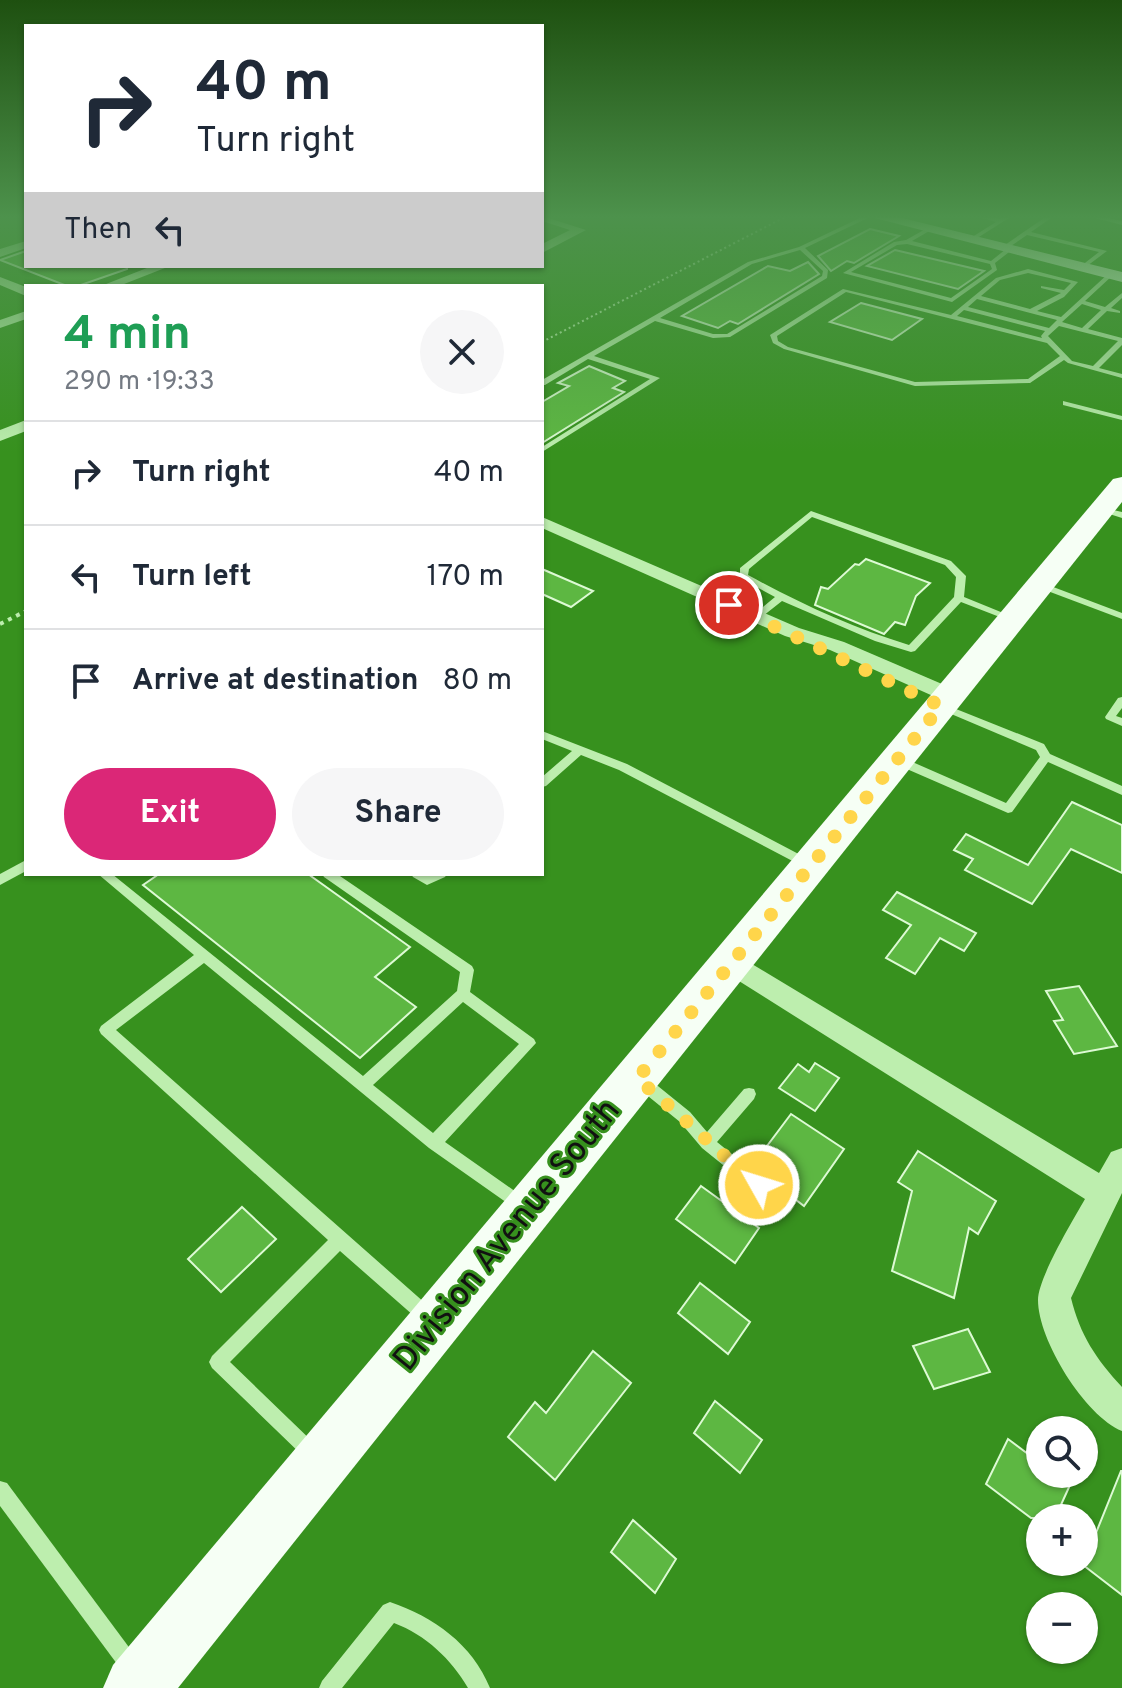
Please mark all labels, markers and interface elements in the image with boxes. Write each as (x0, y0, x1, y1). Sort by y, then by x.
text: 40 m (196, 50, 332, 120)
icon: right (64, 56, 168, 160)
text: Turn right (196, 119, 355, 165)
icon: left (148, 208, 192, 252)
text: Then (64, 212, 132, 249)
text: 4 min (64, 306, 191, 366)
button: close (420, 310, 504, 394)
text: 290 m · 19:33 (64, 366, 215, 399)
icon: right (64, 451, 108, 495)
text: Turn right (132, 455, 270, 492)
text: 40 m (434, 455, 504, 492)
icon: left (64, 555, 108, 599)
text: Turn left (132, 559, 252, 596)
text: 170 m (426, 559, 504, 596)
pin (695, 571, 763, 639)
icon: arrive (707, 583, 751, 627)
icon: arrive (64, 659, 108, 703)
text: Arrive at destination (132, 663, 418, 700)
text: 80 m (442, 663, 512, 700)
button: Exit (64, 768, 276, 860)
button: Share (292, 768, 504, 860)
street label: Division Avenue South (385, 1091, 631, 1381)
position arrow (717, 1143, 801, 1227)
map controls (1026, 1416, 1098, 1664)
button: search (1026, 1416, 1098, 1488)
button: + (1026, 1504, 1098, 1576)
button: − (1026, 1592, 1098, 1664)

